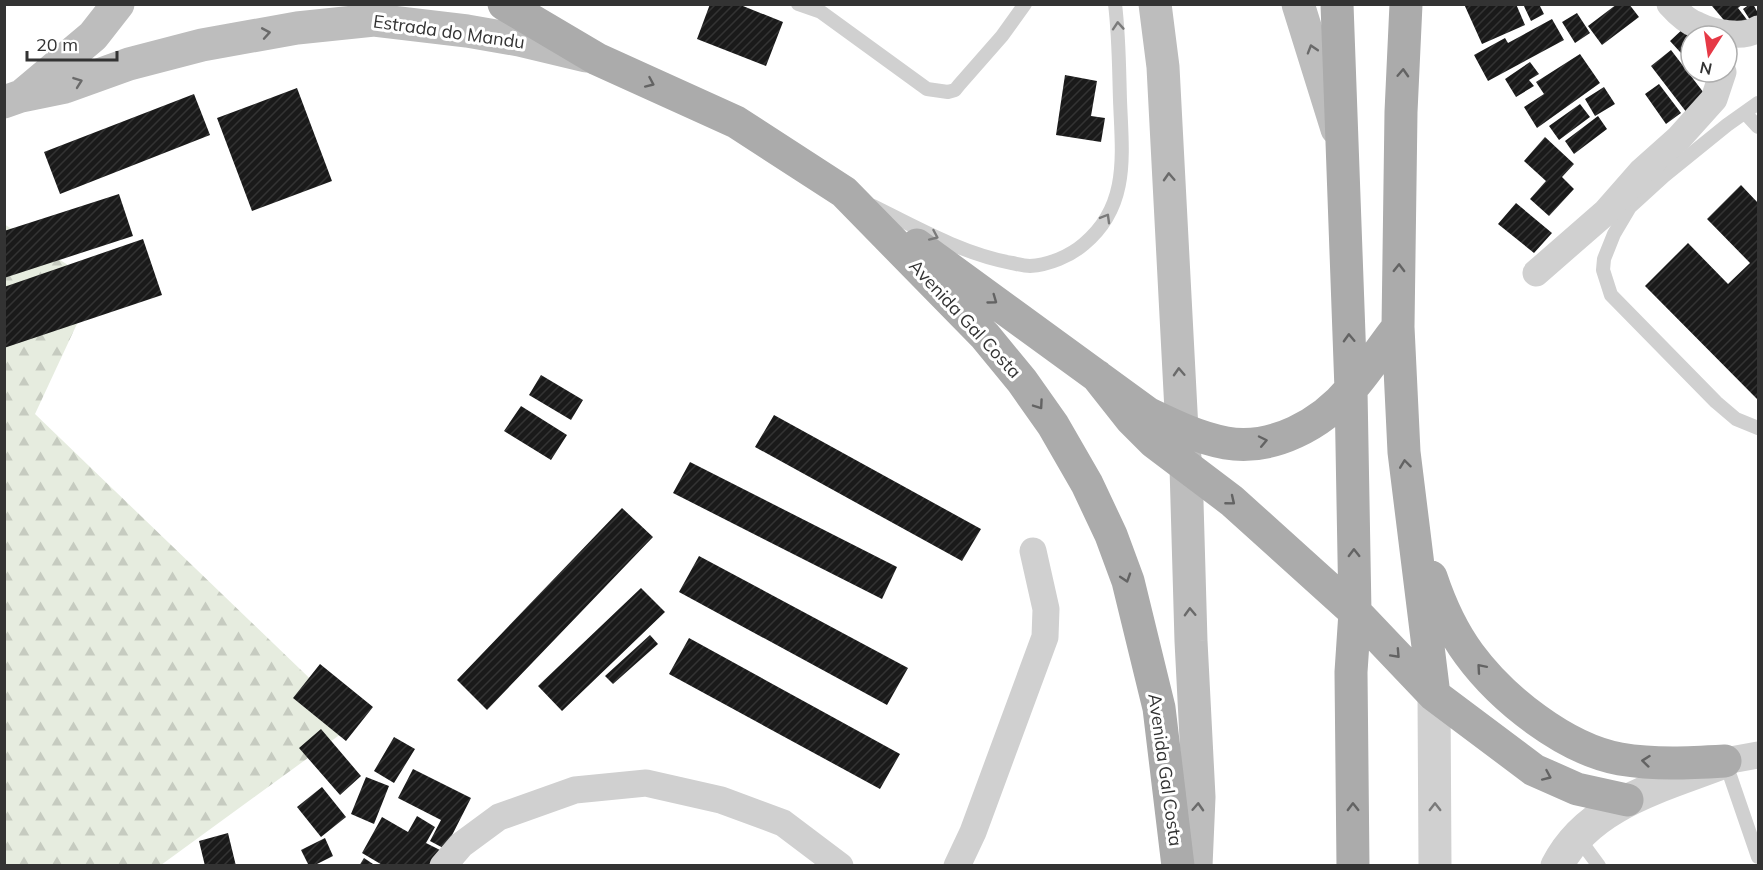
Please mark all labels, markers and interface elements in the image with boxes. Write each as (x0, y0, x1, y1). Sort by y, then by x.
street label: Estrada do Mandu (372, 9, 526, 54)
one-way arrow (1111, 22, 1124, 31)
scale bar (27, 24, 117, 62)
north arrow (1679, 24, 1739, 84)
one-way arrow (261, 27, 271, 40)
text: 20 m (36, 33, 78, 56)
one-way arrow (1307, 44, 1319, 55)
text: N (1698, 58, 1714, 80)
one-way arrow (1396, 69, 1409, 78)
one-way arrow (644, 75, 655, 87)
one-way arrow (72, 77, 83, 90)
one-way arrow (1162, 172, 1175, 181)
one-way arrow (1099, 214, 1110, 224)
one-way arrow (928, 228, 939, 240)
street label: Avenida Gal Costa (904, 255, 1026, 383)
one-way arrow (1392, 264, 1405, 273)
one-way arrow (987, 293, 998, 304)
one-way arrow (1342, 333, 1355, 342)
one-way arrow (1172, 367, 1185, 376)
one-way arrow (1032, 399, 1043, 410)
one-way arrow (1258, 435, 1268, 448)
one-way arrow (1400, 459, 1412, 468)
one-way arrow (1225, 493, 1236, 504)
one-way arrow (1348, 549, 1360, 558)
one-way arrow (1119, 572, 1132, 583)
one-way arrow (1184, 608, 1196, 617)
one-way arrow (1388, 647, 1399, 658)
one-way arrow (1477, 664, 1488, 675)
street label: Avenida Gal Costa (1143, 692, 1188, 848)
one-way arrow (1641, 755, 1650, 768)
one-way arrow (1540, 769, 1551, 781)
one-way arrow (1192, 803, 1205, 812)
one-way arrow (1346, 803, 1359, 812)
one-way arrow (1429, 803, 1441, 812)

